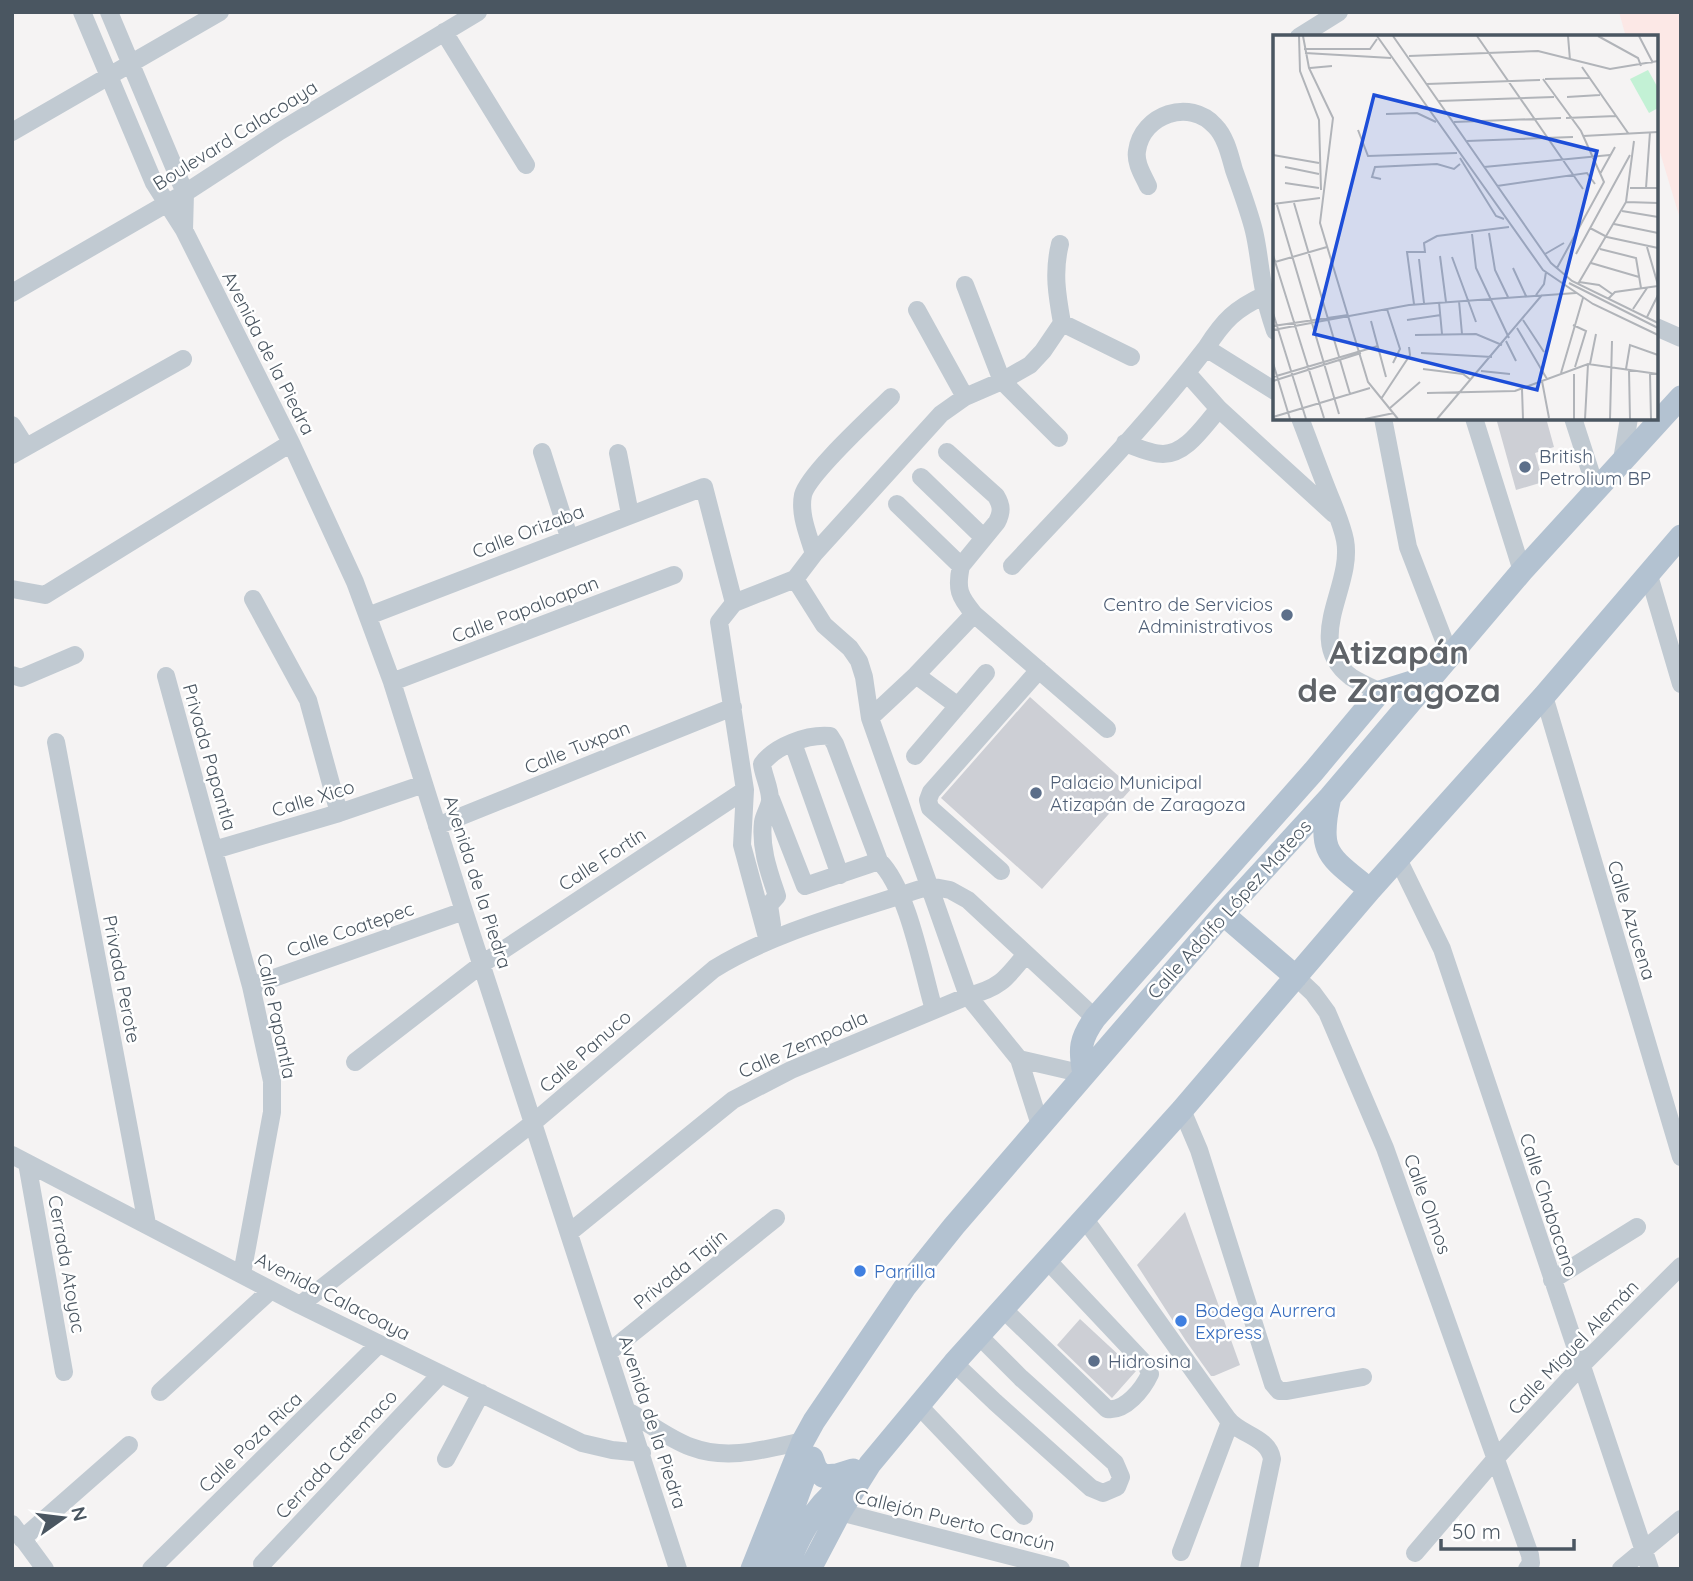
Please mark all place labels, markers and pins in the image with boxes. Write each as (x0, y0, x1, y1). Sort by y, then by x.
place label: British Petrolium BP (1539, 444, 1651, 490)
marker: British Petrolium BP (1517, 459, 1533, 475)
place label: Centro de Servicios Administrativos (1103, 592, 1273, 638)
marker: Centro de Servicios Administrativos (1279, 607, 1295, 623)
place label: Palacio Municipal Atizapán de Zaragoza (1050, 770, 1246, 816)
marker: Palacio Municipal Atizapán de Zaragoza (1028, 785, 1044, 801)
place label: Parrilla (874, 1259, 936, 1283)
marker: Parrilla (852, 1263, 868, 1279)
place label: Bodega Aurrera Express (1195, 1298, 1336, 1344)
marker: Bodega Aurrera Express (1173, 1313, 1189, 1329)
place label: Hidrosina (1108, 1349, 1191, 1373)
marker: Hidrosina (1086, 1353, 1102, 1369)

